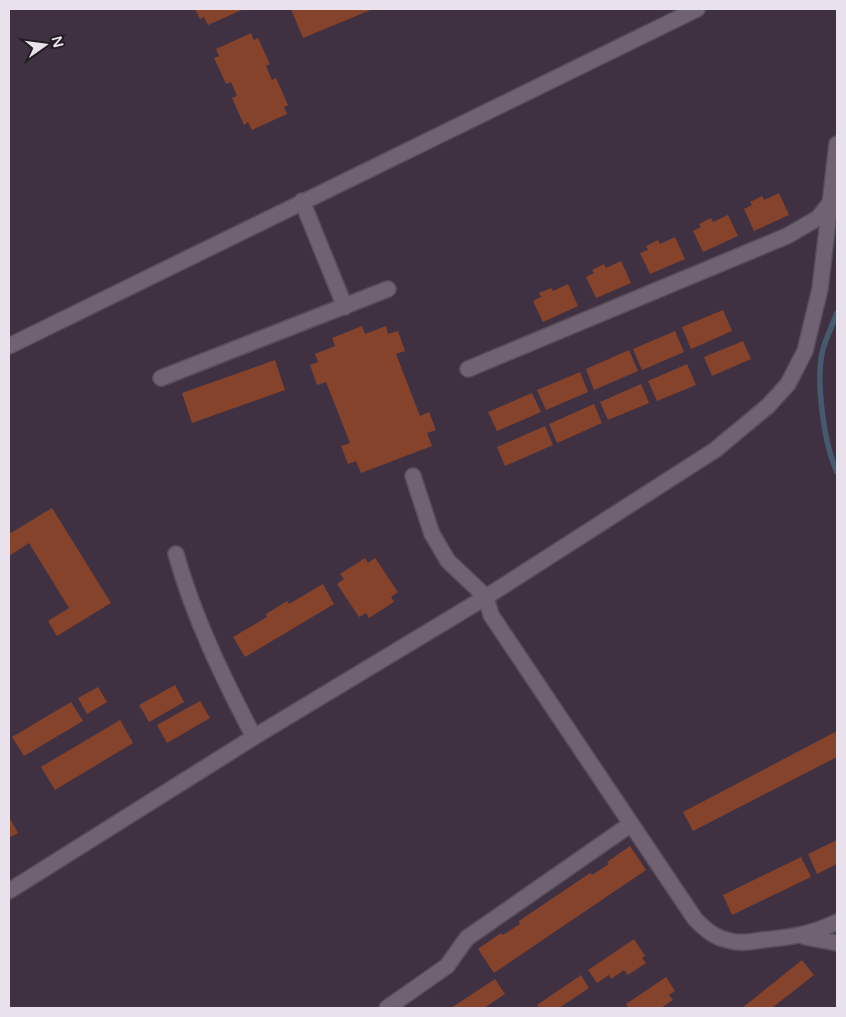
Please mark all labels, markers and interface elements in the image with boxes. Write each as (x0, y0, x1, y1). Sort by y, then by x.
north arrow (20, 20, 70, 70)
text: N (48, 34, 67, 49)

